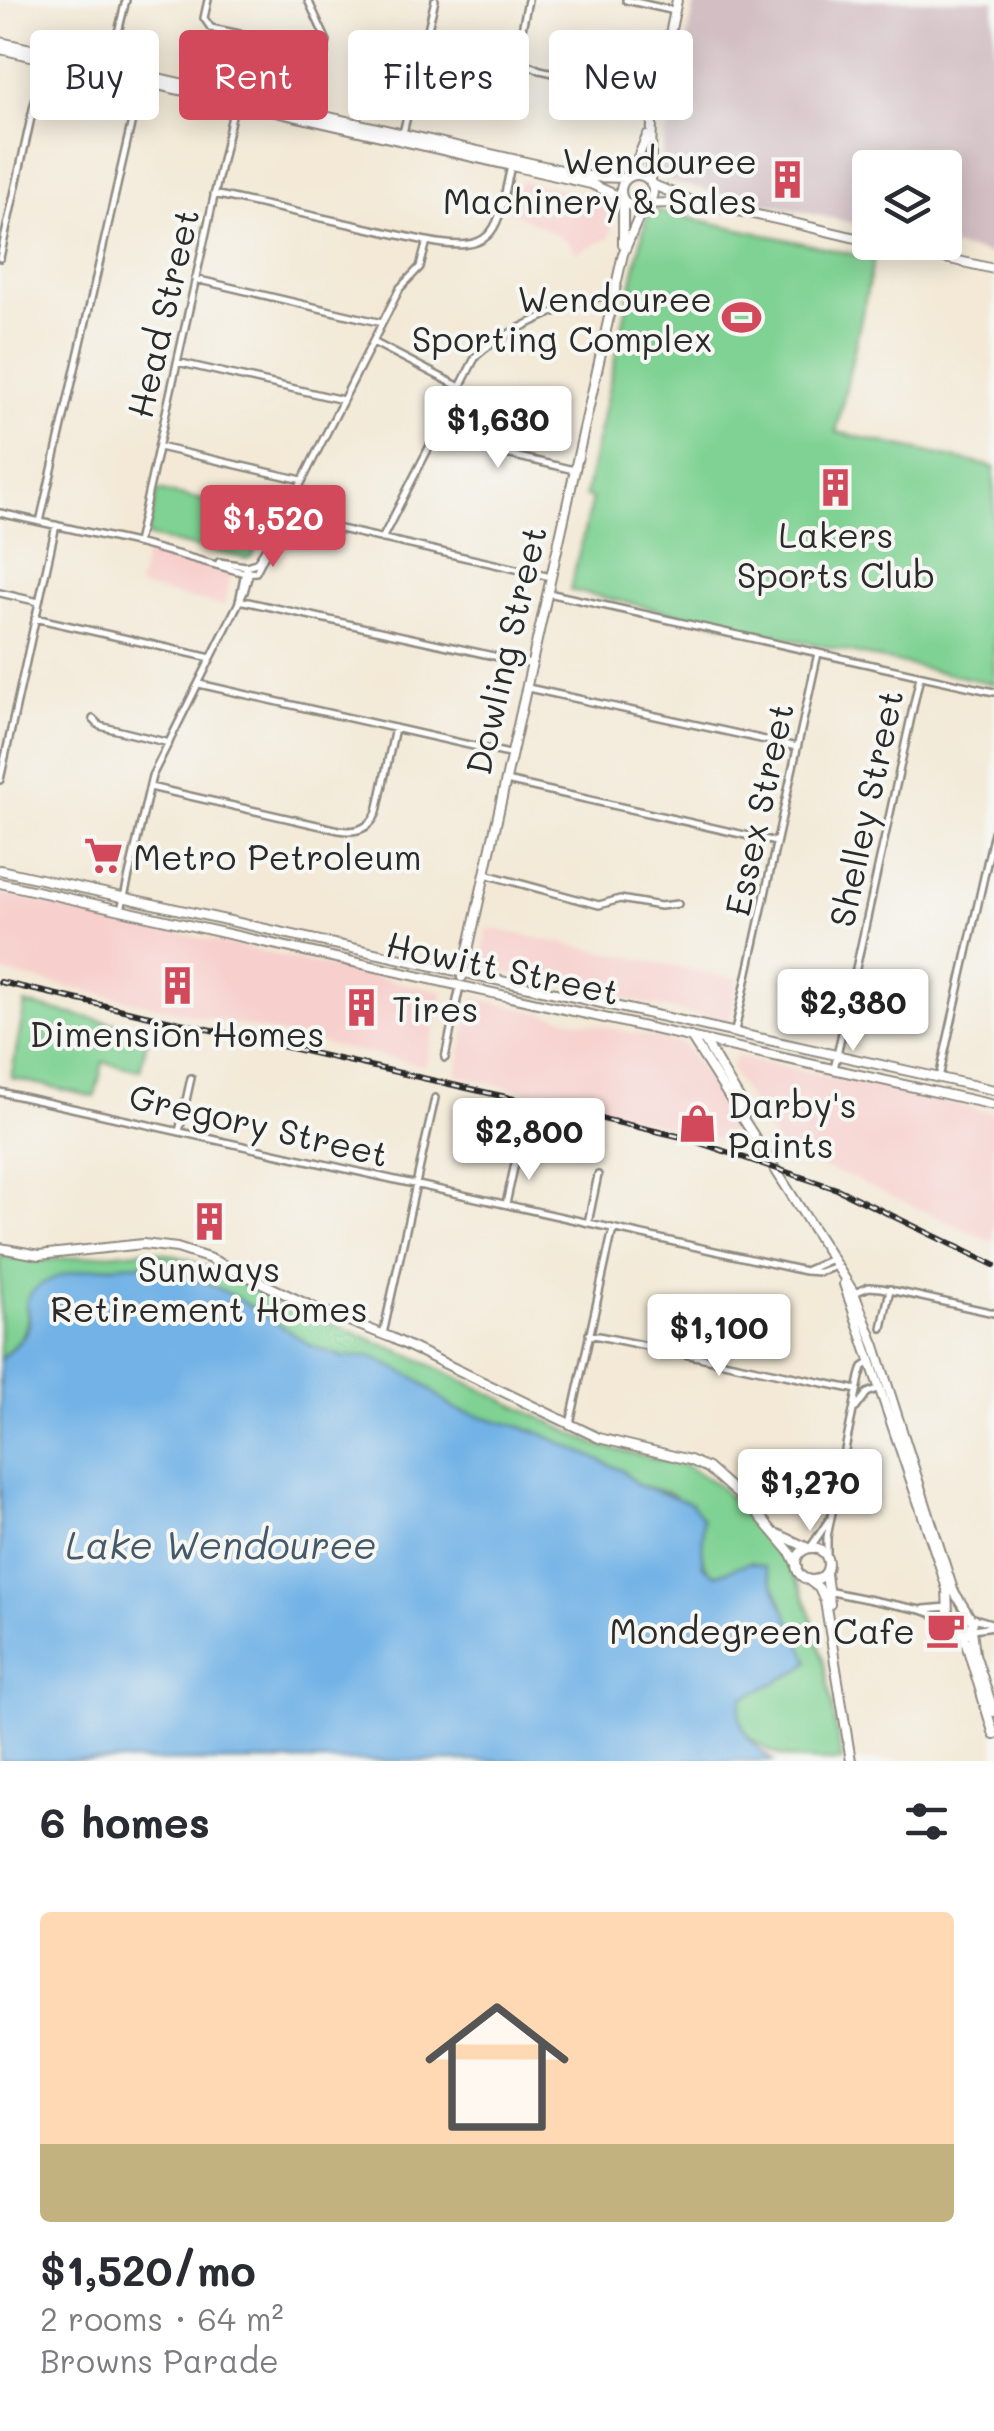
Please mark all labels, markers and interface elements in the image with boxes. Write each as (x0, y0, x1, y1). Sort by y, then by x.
chip: Buy (30, 30, 159, 120)
chip: Rent (179, 30, 328, 120)
chip: Filters (348, 30, 529, 120)
chip: New (549, 30, 693, 120)
place label: Wendouree Machinery & Sales (443, 137, 757, 223)
map controls (852, 150, 962, 260)
button: layers (852, 150, 962, 260)
building icon: Wendouree Machinery & Sales (766, 159, 808, 201)
street label: Head Street (116, 204, 208, 422)
place label: Wendouree Sporting Complex (412, 275, 712, 361)
sports icon: Wendouree Sporting Complex (721, 297, 763, 339)
pin: $1,630 (417, 386, 579, 471)
text: $1,630 (447, 397, 549, 439)
building icon: Lakers Sports Club (815, 466, 857, 508)
pin: $1,520 (192, 485, 354, 570)
text: $1,520 (223, 496, 323, 538)
place label: Lakers Sports Club (737, 511, 935, 597)
street label: Dowling Street (454, 521, 556, 779)
street label: Shelley Street (817, 685, 913, 931)
street label: Essex Street (713, 698, 803, 920)
place label: Metro Petroleum (133, 833, 422, 879)
supermarket icon: Metro Petroleum (82, 835, 124, 877)
street label: Howitt Street (382, 920, 624, 1014)
building icon: Dimension Homes (156, 965, 198, 1007)
pin: $2,380 (772, 969, 934, 1054)
text: $2,380 (799, 980, 907, 1022)
place label: Tires (392, 985, 478, 1031)
building icon: Tires (341, 987, 383, 1029)
place label: Dimension Homes (29, 1010, 325, 1056)
street label: Gregory Street (125, 1072, 393, 1176)
place label: Darby's Paints (728, 1081, 857, 1167)
pin: $2,800 (448, 1098, 610, 1183)
shop icon: Darby's Paints (677, 1103, 719, 1145)
text: $2,800 (475, 1109, 583, 1151)
building icon: Sunways Retirement Homes (188, 1200, 230, 1242)
place label: Sunways Retirement Homes (50, 1245, 368, 1331)
pin: $1,100 (638, 1294, 800, 1379)
text: $1,100 (669, 1305, 769, 1347)
pin: $1,270 (729, 1449, 891, 1534)
text: $1,270 (760, 1460, 860, 1502)
water label: Lake Wendouree (66, 1519, 377, 1569)
place label: Mondegreen Cafe (609, 1607, 915, 1653)
cafe icon: Mondegreen Cafe (924, 1609, 966, 1651)
text: 6 homes (40, 1794, 210, 1849)
icon: filters (899, 1794, 954, 1849)
icon: home (407, 1977, 587, 2157)
text: $1,520/mo (40, 2242, 256, 2297)
text: 2 rooms · 64 m² (40, 2297, 284, 2339)
text: Browns Parade (40, 2339, 279, 2381)

